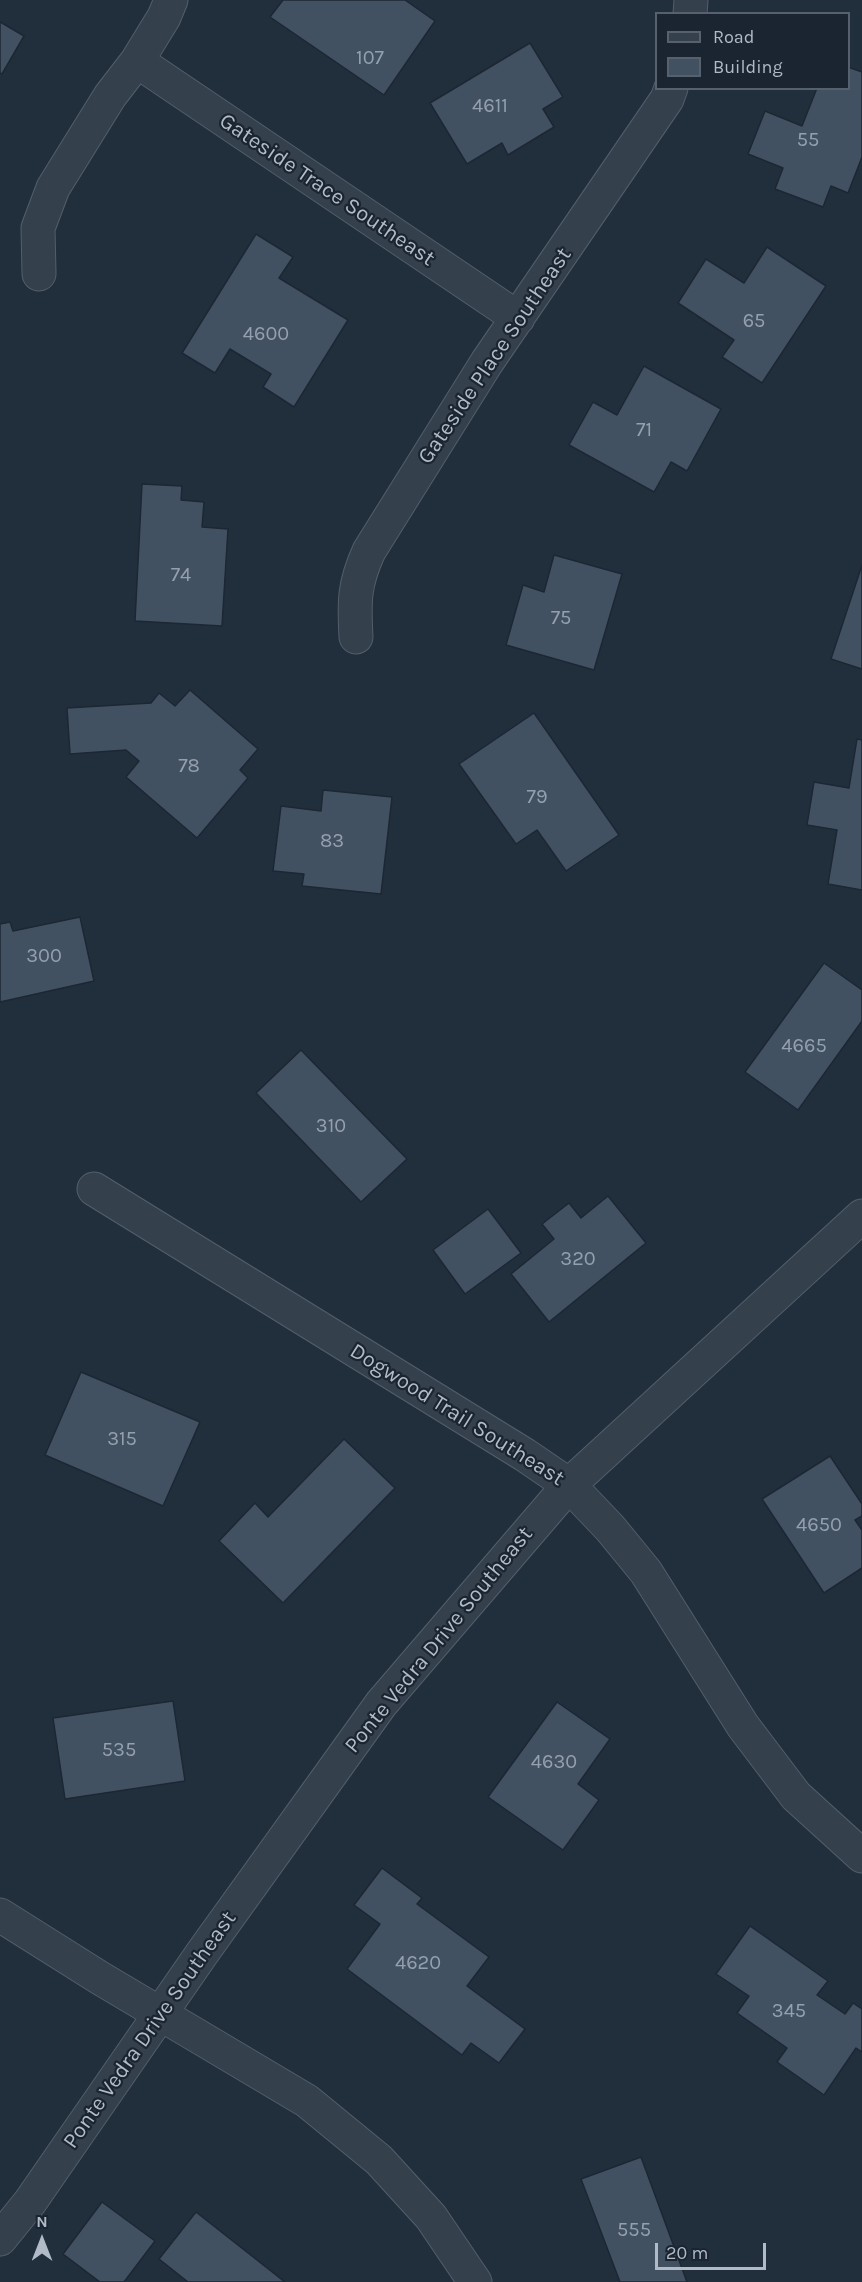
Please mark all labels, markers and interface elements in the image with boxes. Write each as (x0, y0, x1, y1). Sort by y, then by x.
legend (655, 12, 850, 90)
text: Road (713, 26, 754, 48)
house number: 107 (356, 46, 384, 70)
text: Building (713, 56, 783, 78)
house number: 4611 (472, 94, 508, 118)
street label: Gateside Trace Southeast (214, 108, 440, 272)
house number: 55 (797, 128, 819, 152)
street label: Gateside Place Southeast (413, 243, 577, 469)
house number: 65 (743, 309, 765, 333)
house number: 4600 (243, 322, 289, 346)
house number: 71 (636, 418, 652, 442)
house number: 74 (171, 563, 191, 587)
house number: 75 (551, 606, 571, 630)
house number: 78 (178, 754, 200, 778)
house number: 79 (527, 785, 547, 809)
house number: 83 (320, 829, 344, 853)
house number: 300 (26, 944, 62, 968)
house number: 4665 (781, 1034, 827, 1058)
house number: 310 (316, 1114, 346, 1138)
house number: 320 (560, 1247, 596, 1271)
street label: Dogwood Trail Southeast (345, 1338, 569, 1492)
house number: 315 (107, 1427, 137, 1451)
house number: 4650 (796, 1513, 842, 1537)
street label: Ponte Vedra Drive Southeast (340, 1521, 538, 1759)
house number: 535 (102, 1738, 136, 1762)
house number: 4630 (531, 1750, 577, 1774)
street label: Ponte Vedra Drive Southeast (58, 1906, 242, 2154)
house number: 4620 (395, 1951, 441, 1975)
house number: 345 (772, 1999, 806, 2023)
north arrow (12, 2210, 72, 2270)
text: N (36, 2212, 48, 2231)
house number: 555 (617, 2218, 651, 2242)
scale bar (658, 2231, 769, 2269)
text: 20 m (666, 2242, 708, 2264)

